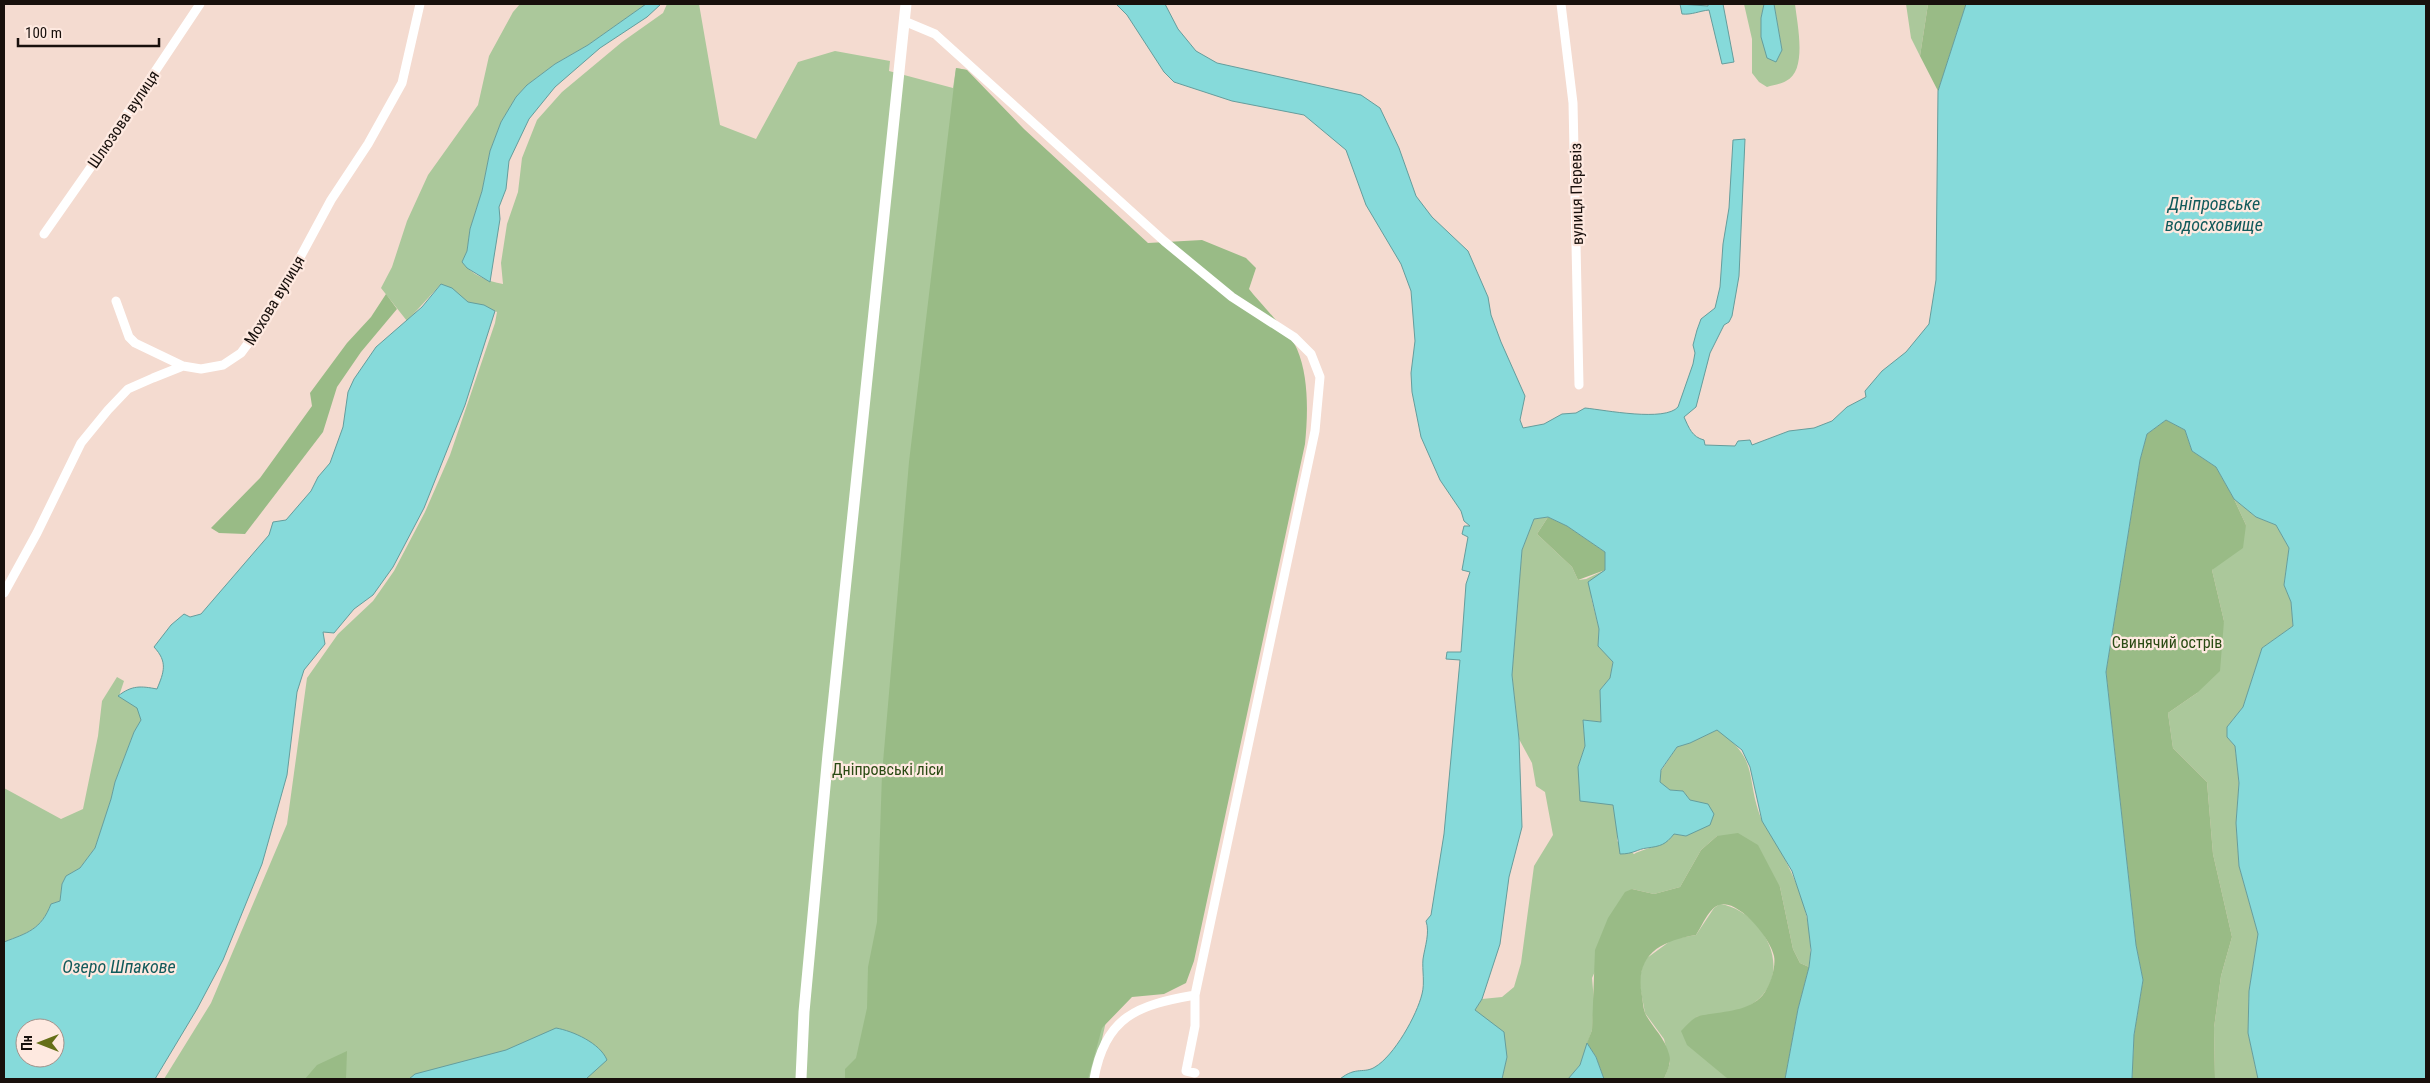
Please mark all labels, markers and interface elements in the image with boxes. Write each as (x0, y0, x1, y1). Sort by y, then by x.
scale bar (18, 15, 159, 47)
text: 100 m (25, 24, 62, 42)
street label: Шлюзова вулиця (84, 67, 163, 172)
street label: вулиця Перевіз (1566, 143, 1587, 245)
water label: Дніпровське водосховище (2165, 193, 2263, 235)
street label: Мохова вулиця (240, 252, 309, 348)
park label: Свинячий острів (2112, 633, 2222, 652)
park label: Дніпровські ліси (832, 760, 944, 779)
water label: Озеро Шпакове (62, 956, 176, 977)
north arrow (15, 1018, 65, 1068)
text: Пн (19, 1035, 35, 1051)

